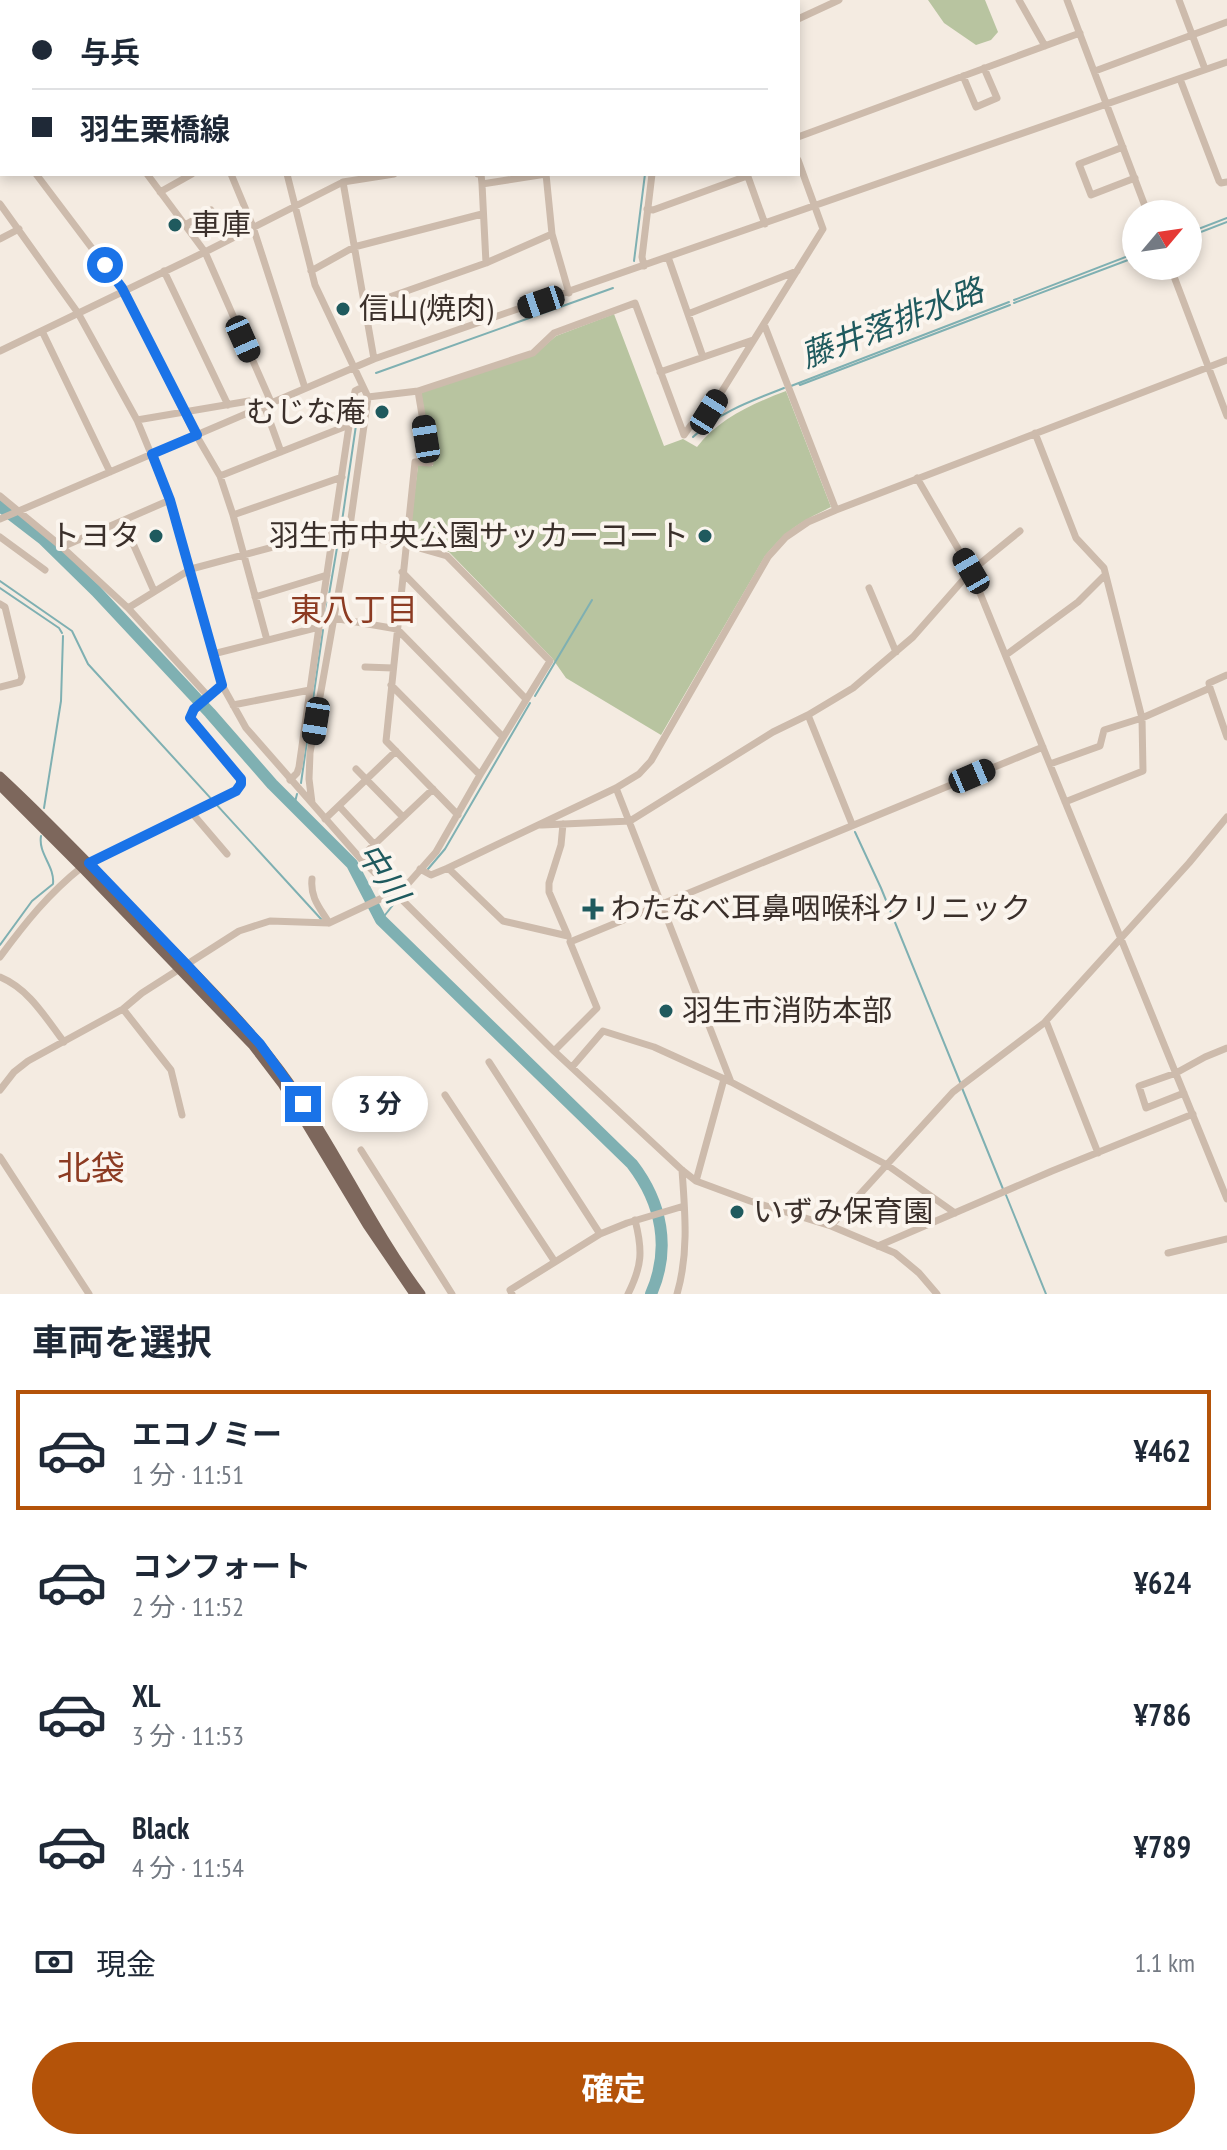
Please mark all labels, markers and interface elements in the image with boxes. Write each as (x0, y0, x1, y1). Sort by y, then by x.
text: 与兵 (80, 32, 140, 71)
text: 羽生栗橋線 (80, 109, 230, 148)
north arrow (1122, 200, 1202, 280)
map controls (1122, 200, 1202, 280)
place label: 車庫 (191, 204, 251, 243)
marker: 車庫 (166, 216, 184, 234)
route start (87, 247, 123, 283)
water label: 藤井落排水路 (794, 267, 992, 376)
car (514, 283, 568, 321)
place label: 信山(焼肉) (359, 288, 493, 327)
marker: 信山(焼肉) (334, 300, 352, 318)
car (222, 312, 264, 366)
car (686, 385, 732, 439)
place label: むじな庵 (246, 391, 366, 430)
marker: むじな庵 (373, 403, 391, 421)
car (410, 413, 442, 465)
place label: トヨタ (50, 515, 140, 554)
place label: 羽生市中央公園サッカーコート (269, 515, 689, 554)
marker: トヨタ (147, 527, 165, 545)
marker: 羽生市中央公園サッカーコート (696, 527, 714, 545)
car (949, 544, 993, 598)
district label: 東八丁目 (290, 588, 418, 630)
car (300, 695, 332, 747)
car (945, 756, 999, 796)
water label: 中川 (349, 834, 421, 913)
place label: わたなべ耳鼻咽喉科クリニック (611, 888, 1031, 927)
marker: わたなべ耳鼻咽喉科クリニック (582, 898, 604, 920)
place label: 羽生市消防本部 (682, 990, 892, 1029)
marker: 羽生市消防本部 (657, 1002, 675, 1020)
callout: 3 分 (331, 1076, 427, 1132)
route end (285, 1086, 321, 1122)
text: 3 分 (358, 1087, 402, 1120)
district label: 北袋 (57, 1145, 125, 1189)
place label: いずみ保育園 (753, 1191, 933, 1230)
marker: いずみ保育園 (728, 1203, 746, 1221)
text: 車両を選択 (32, 1318, 212, 1365)
icon: car (36, 1414, 108, 1486)
text: エコノミー (132, 1414, 282, 1453)
text: ¥462 (1134, 1431, 1191, 1470)
text: 1 分 · 11:51 (132, 1458, 244, 1491)
icon: car (36, 1546, 108, 1618)
text: コンフォート (132, 1546, 311, 1585)
text: ¥624 (1134, 1563, 1191, 1602)
text: 2 分 · 11:52 (132, 1590, 244, 1623)
text: XL (132, 1676, 161, 1715)
icon: car (36, 1678, 108, 1750)
text: ¥786 (1134, 1695, 1191, 1734)
text: 3 分 · 11:53 (132, 1719, 244, 1752)
text: Black (132, 1808, 189, 1847)
icon: car (36, 1810, 108, 1882)
text: ¥789 (1134, 1827, 1191, 1866)
text: 4 分 · 11:54 (132, 1851, 244, 1884)
icon: cash (32, 1940, 76, 1984)
text: 現金 (96, 1944, 156, 1983)
text: 1.1 km (1134, 1946, 1195, 1979)
button: 確定 (32, 2042, 1195, 2134)

